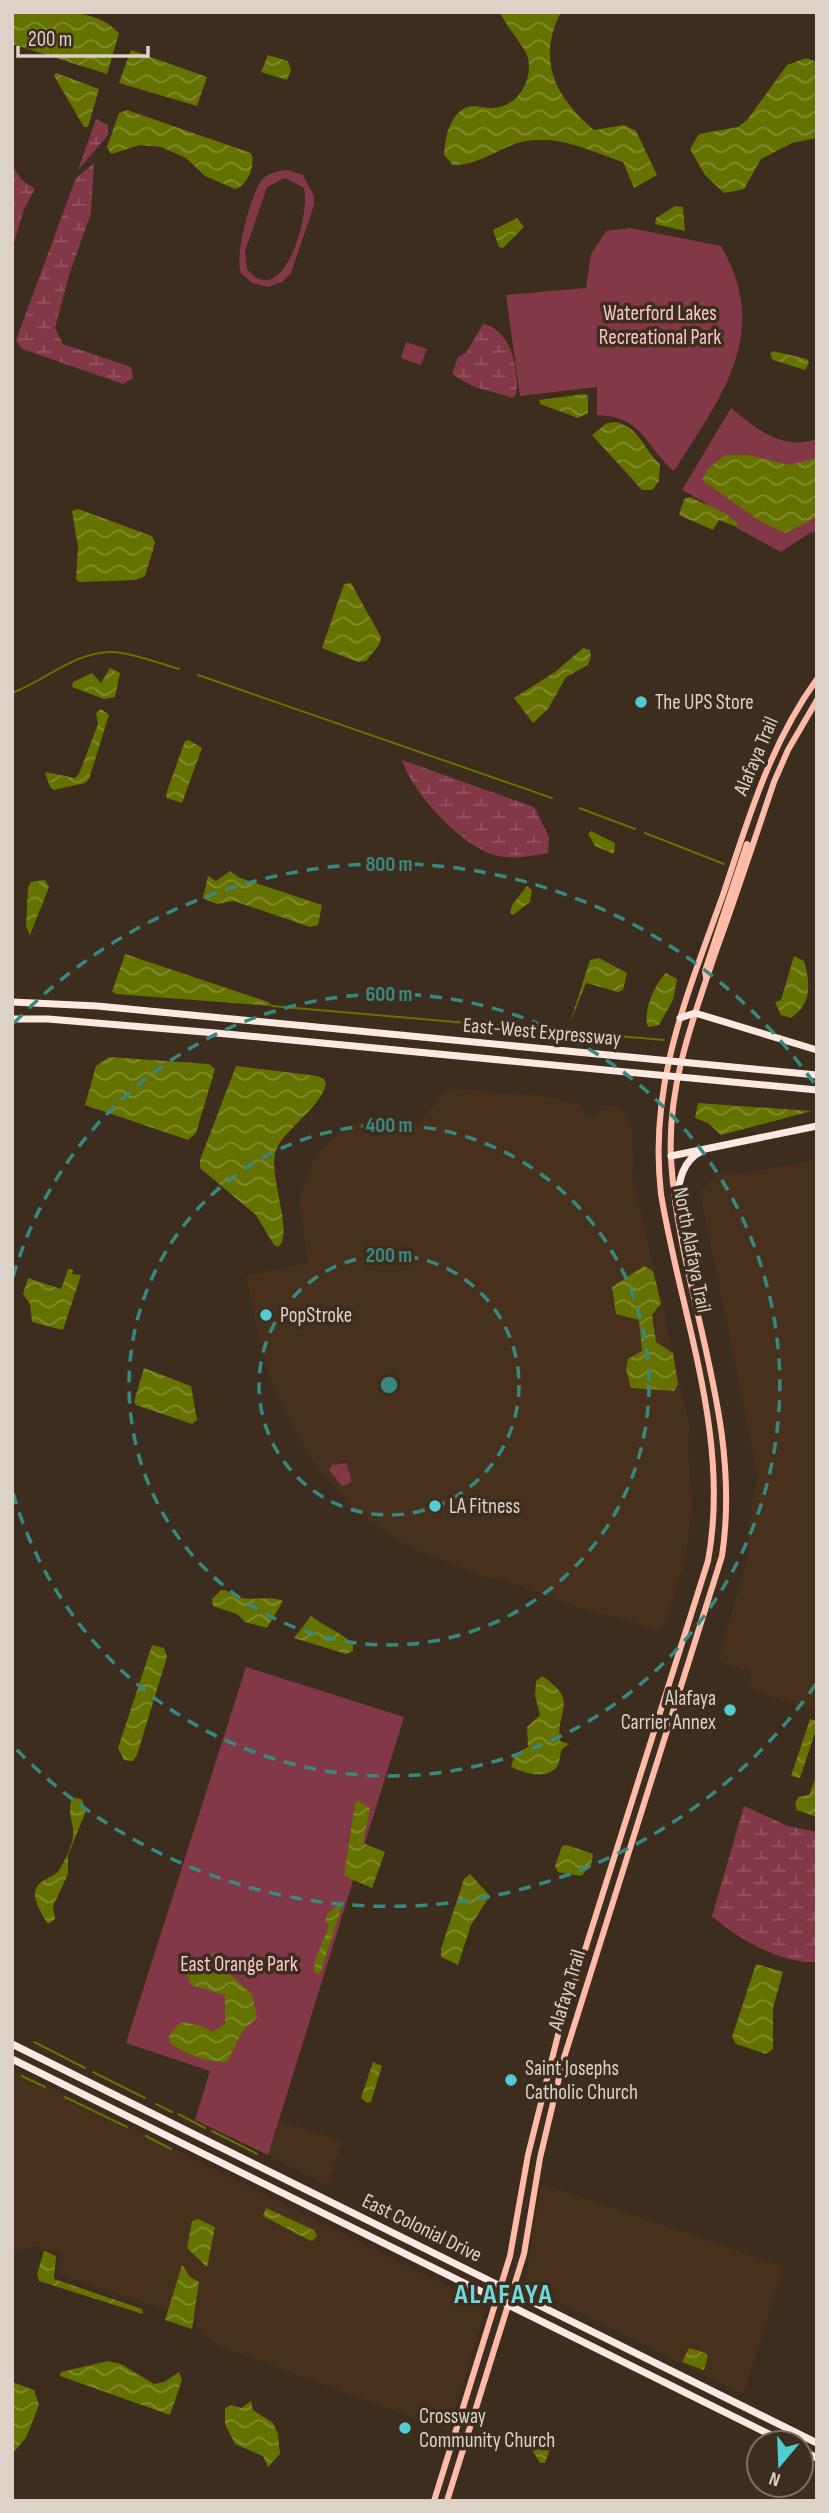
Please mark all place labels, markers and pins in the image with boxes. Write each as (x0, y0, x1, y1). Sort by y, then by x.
place label: The UPS Store (655, 690, 754, 715)
marker: The UPS Store (633, 694, 649, 710)
place label: PopStroke (280, 1303, 352, 1328)
marker: PopStroke (258, 1307, 274, 1323)
centre of rings (377, 1373, 401, 1397)
place label: LA Fitness (449, 1494, 520, 1519)
marker: LA Fitness (427, 1498, 443, 1514)
place label: Alafaya Carrier Annex (621, 1686, 716, 1735)
marker: Alafaya Carrier Annex (722, 1702, 738, 1718)
place label: Saint Josephs Catholic Church (525, 2056, 638, 2105)
marker: Saint Josephs Catholic Church (503, 2072, 519, 2088)
place label: Crossway Community Church (419, 2404, 555, 2453)
marker: Crossway Community Church (397, 2420, 413, 2436)

